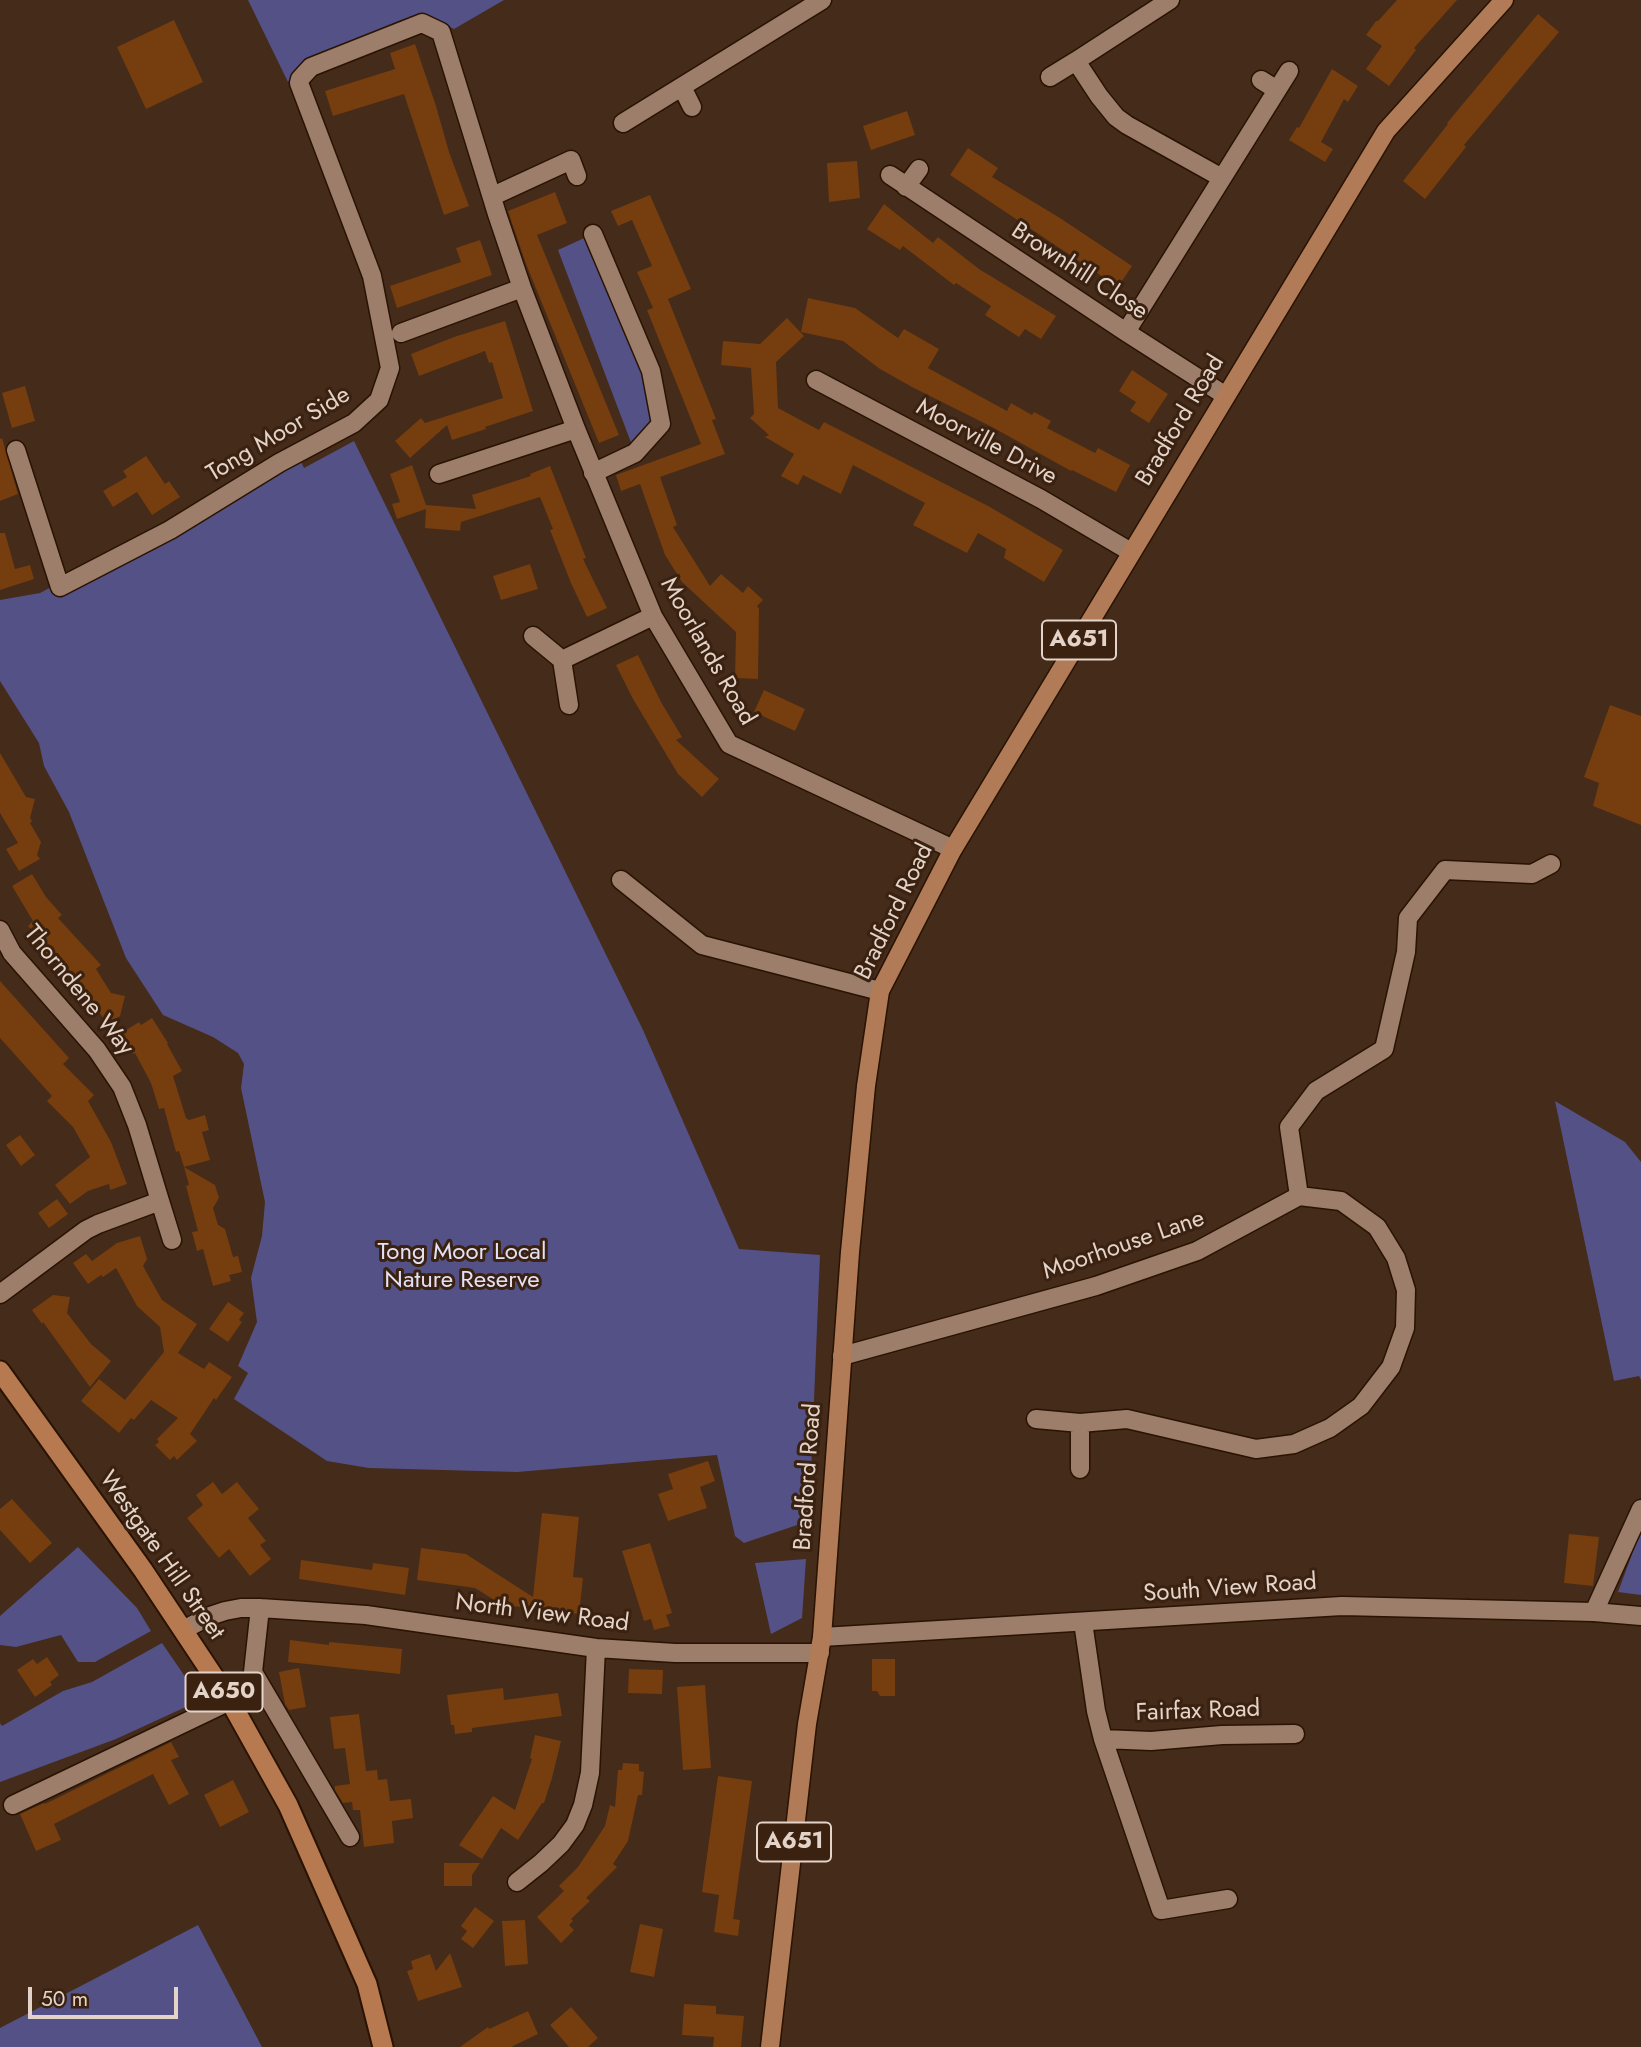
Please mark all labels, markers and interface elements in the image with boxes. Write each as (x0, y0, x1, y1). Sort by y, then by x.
street label: Brownhill Close (1005, 217, 1153, 327)
street label: Bradford Road (1131, 350, 1231, 492)
street label: Tong Moor Side (202, 381, 356, 489)
street label: Moorville Drive (911, 394, 1061, 492)
street label: Moorlands Road (653, 573, 761, 731)
road number: A651 (1042, 620, 1116, 660)
street label: Bradford Road (850, 839, 940, 985)
street label: Thorndene Way (17, 920, 139, 1062)
street label: Moorhouse Lane (1040, 1205, 1208, 1287)
park label: Tong Moor Local Nature Reserve (378, 1239, 546, 1295)
street label: Bradford Road (789, 1402, 829, 1552)
street label: Westgate Hill Street (92, 1466, 230, 1646)
street label: South View Road (1142, 1569, 1318, 1609)
street label: North View Road (453, 1589, 631, 1639)
road number: A650 (186, 1672, 262, 1712)
street label: Fairfax Road (1135, 1695, 1261, 1729)
road number: A651 (757, 1823, 831, 1862)
scale bar (32, 1974, 182, 2018)
text: 50 m (41, 1984, 88, 2014)

